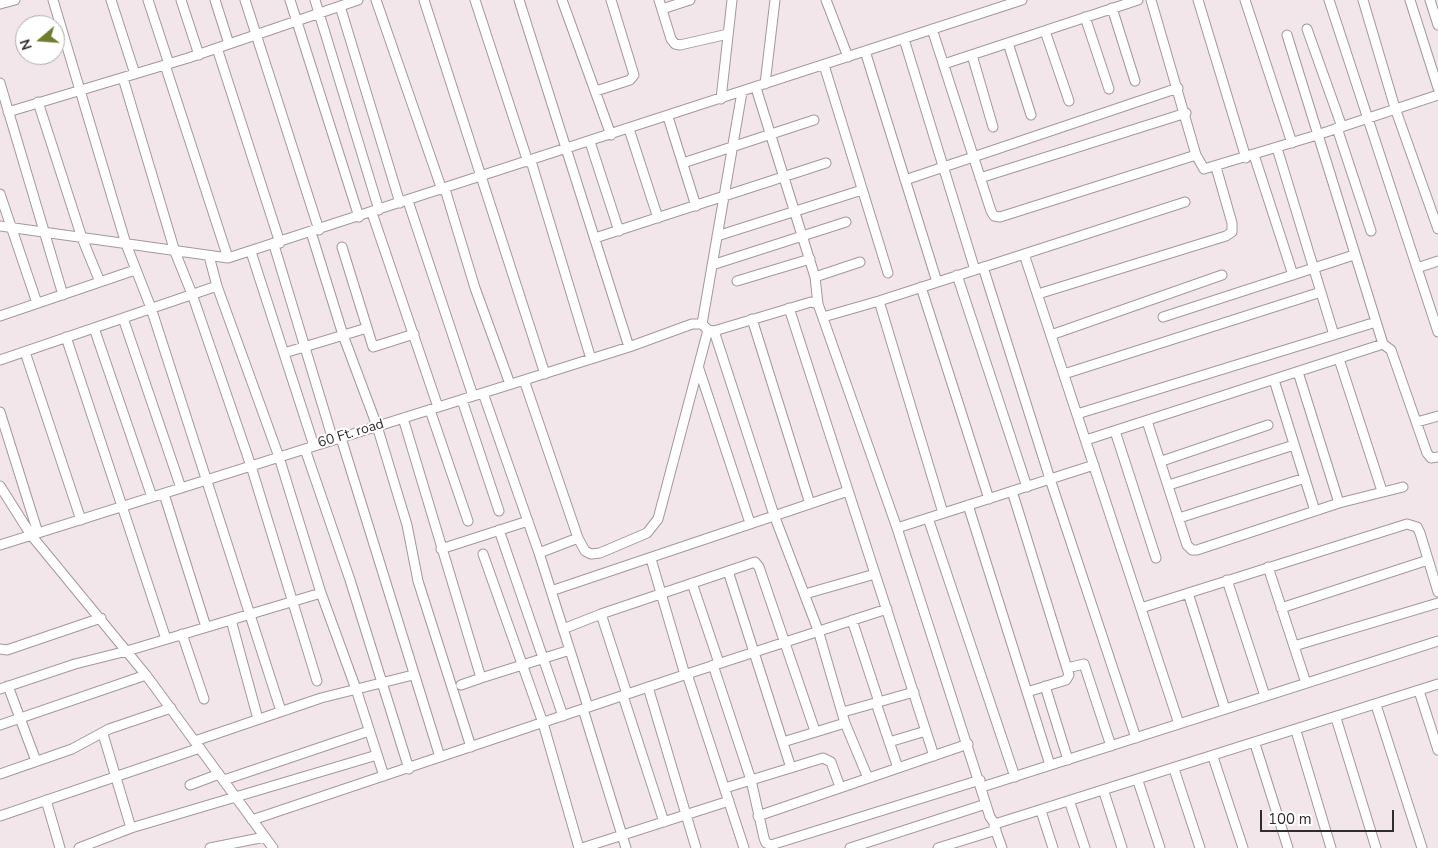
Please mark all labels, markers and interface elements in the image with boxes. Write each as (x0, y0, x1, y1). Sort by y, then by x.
north arrow (15, 15, 65, 65)
text: N (16, 37, 37, 52)
street label: 60 Ft. road (316, 416, 386, 452)
scale bar (1263, 800, 1397, 832)
text: 100 m (1268, 809, 1312, 829)

